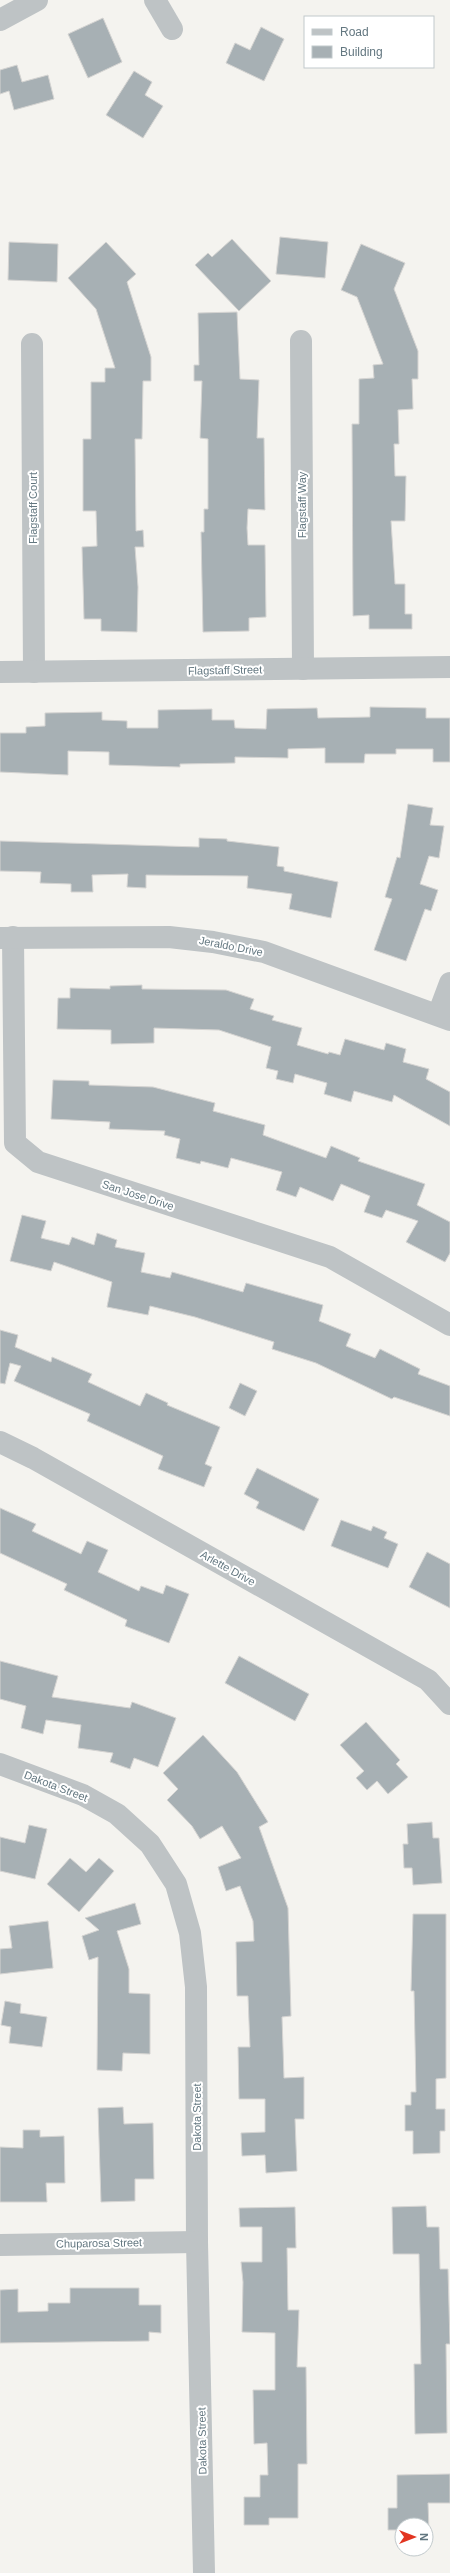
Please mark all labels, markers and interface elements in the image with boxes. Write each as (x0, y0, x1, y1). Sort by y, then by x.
legend (304, 16, 434, 68)
text: Road (340, 25, 369, 39)
text: Building (340, 45, 383, 59)
street label: Flagstaff Way (296, 471, 308, 538)
street label: Flagstaff Court (27, 472, 39, 544)
street label: Flagstaff Street (188, 663, 262, 677)
street label: Jeraldo Drive (198, 934, 264, 958)
street label: San Jose Drive (101, 1178, 175, 1212)
street label: Arlette Drive (199, 1548, 257, 1588)
street label: Dakota Street (22, 1768, 90, 1804)
street label: Dakota Street (191, 2083, 203, 2151)
street label: Chuparosa Street (56, 2236, 142, 2250)
street label: Dakota Street (195, 2407, 209, 2475)
north arrow (394, 2517, 434, 2557)
text: N (418, 2533, 430, 2541)

